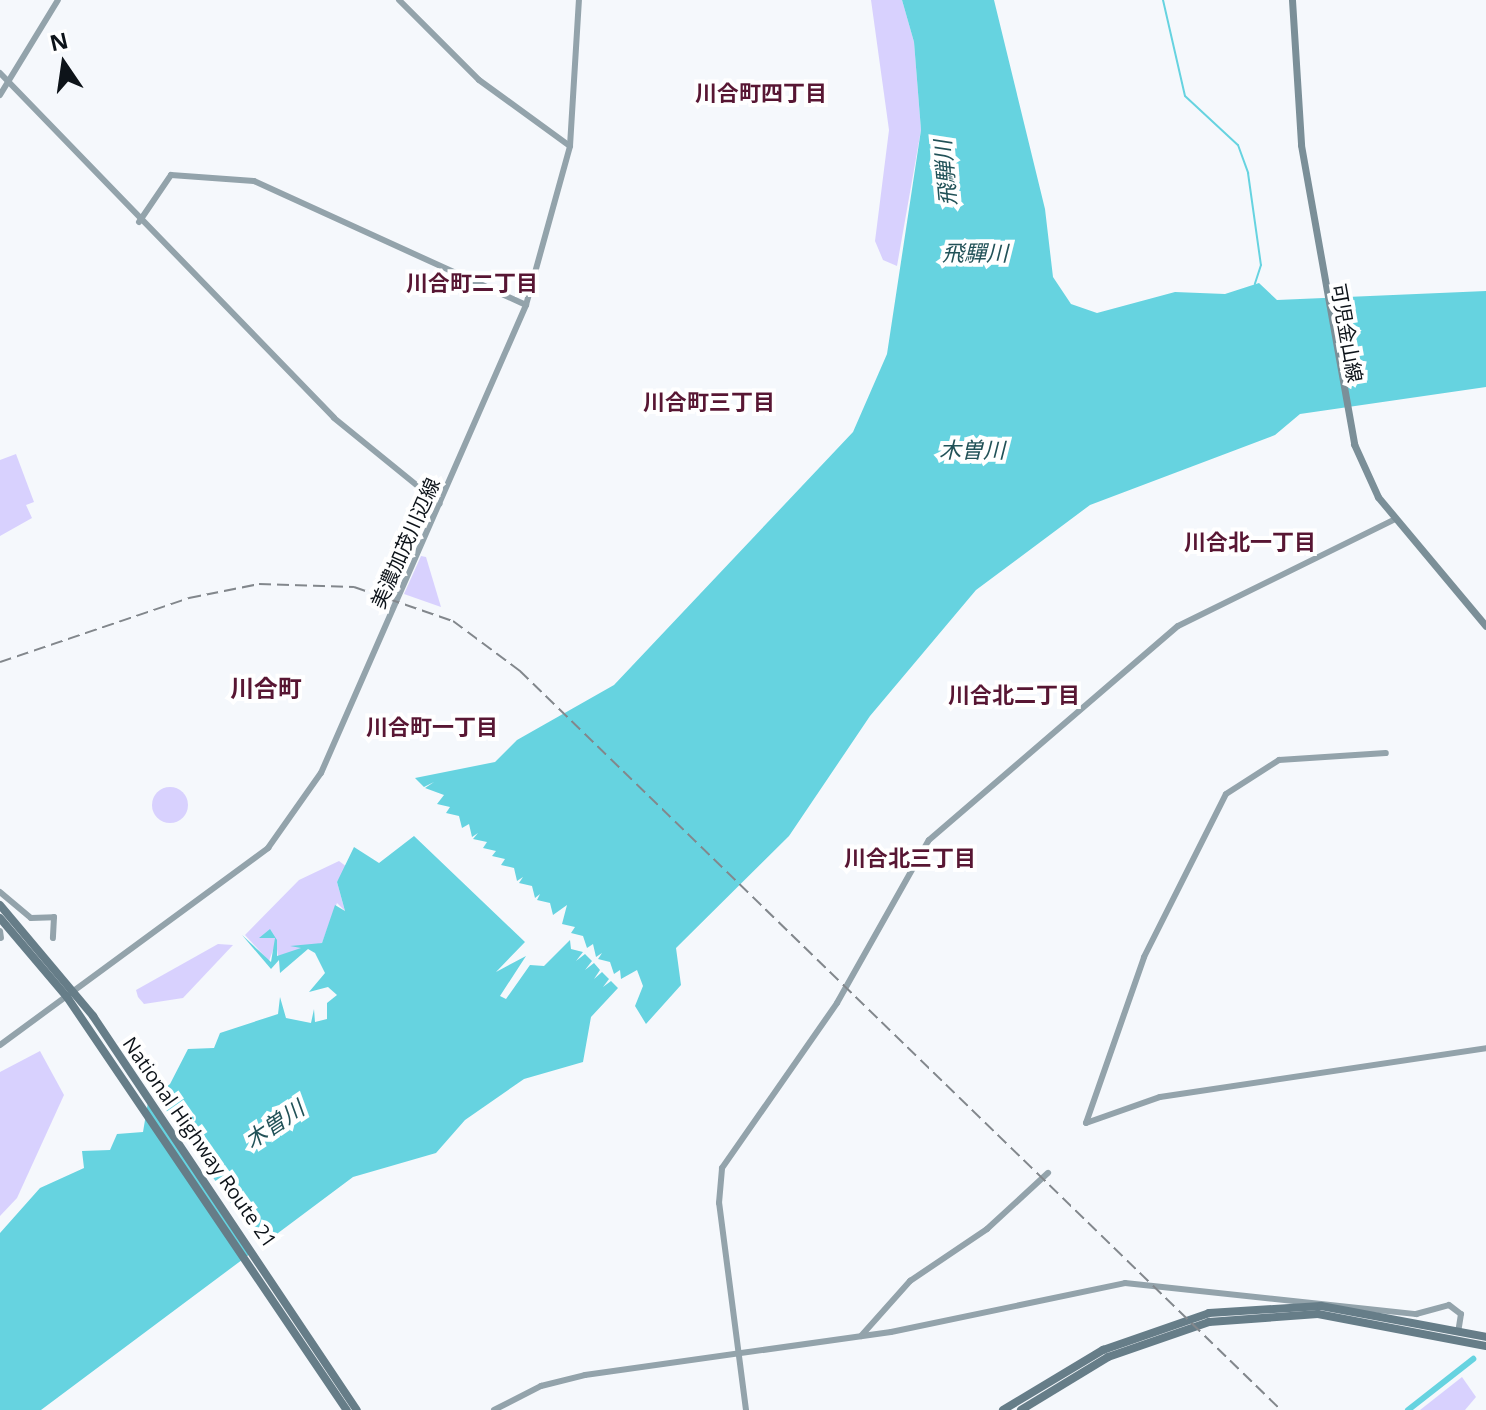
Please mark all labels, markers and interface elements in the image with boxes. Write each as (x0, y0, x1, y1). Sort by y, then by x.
north arrow (24, 24, 104, 104)
text: N (47, 24, 71, 57)
district label: 川合町四丁目 (695, 80, 827, 106)
water label: 飛騨川 (929, 139, 961, 207)
water label: 飛驒川 (942, 240, 1008, 266)
district label: 川合町二丁目 (406, 270, 538, 296)
street label: 可児金山線 (1326, 282, 1368, 384)
district label: 川合町三丁目 (643, 389, 775, 415)
water label: 木曽川 (939, 437, 1005, 463)
street label: 美濃加茂川辺線 (366, 474, 444, 612)
district label: 川合北一丁目 (1184, 529, 1316, 555)
district label: 川合町 (230, 674, 302, 702)
district label: 川合北二丁目 (948, 682, 1080, 708)
district label: 川合町一丁目 (366, 714, 498, 740)
district label: 川合北三丁目 (844, 845, 976, 871)
street label: National Highway Route 21 (118, 1032, 282, 1252)
water label: 木曽川 (239, 1095, 309, 1153)

